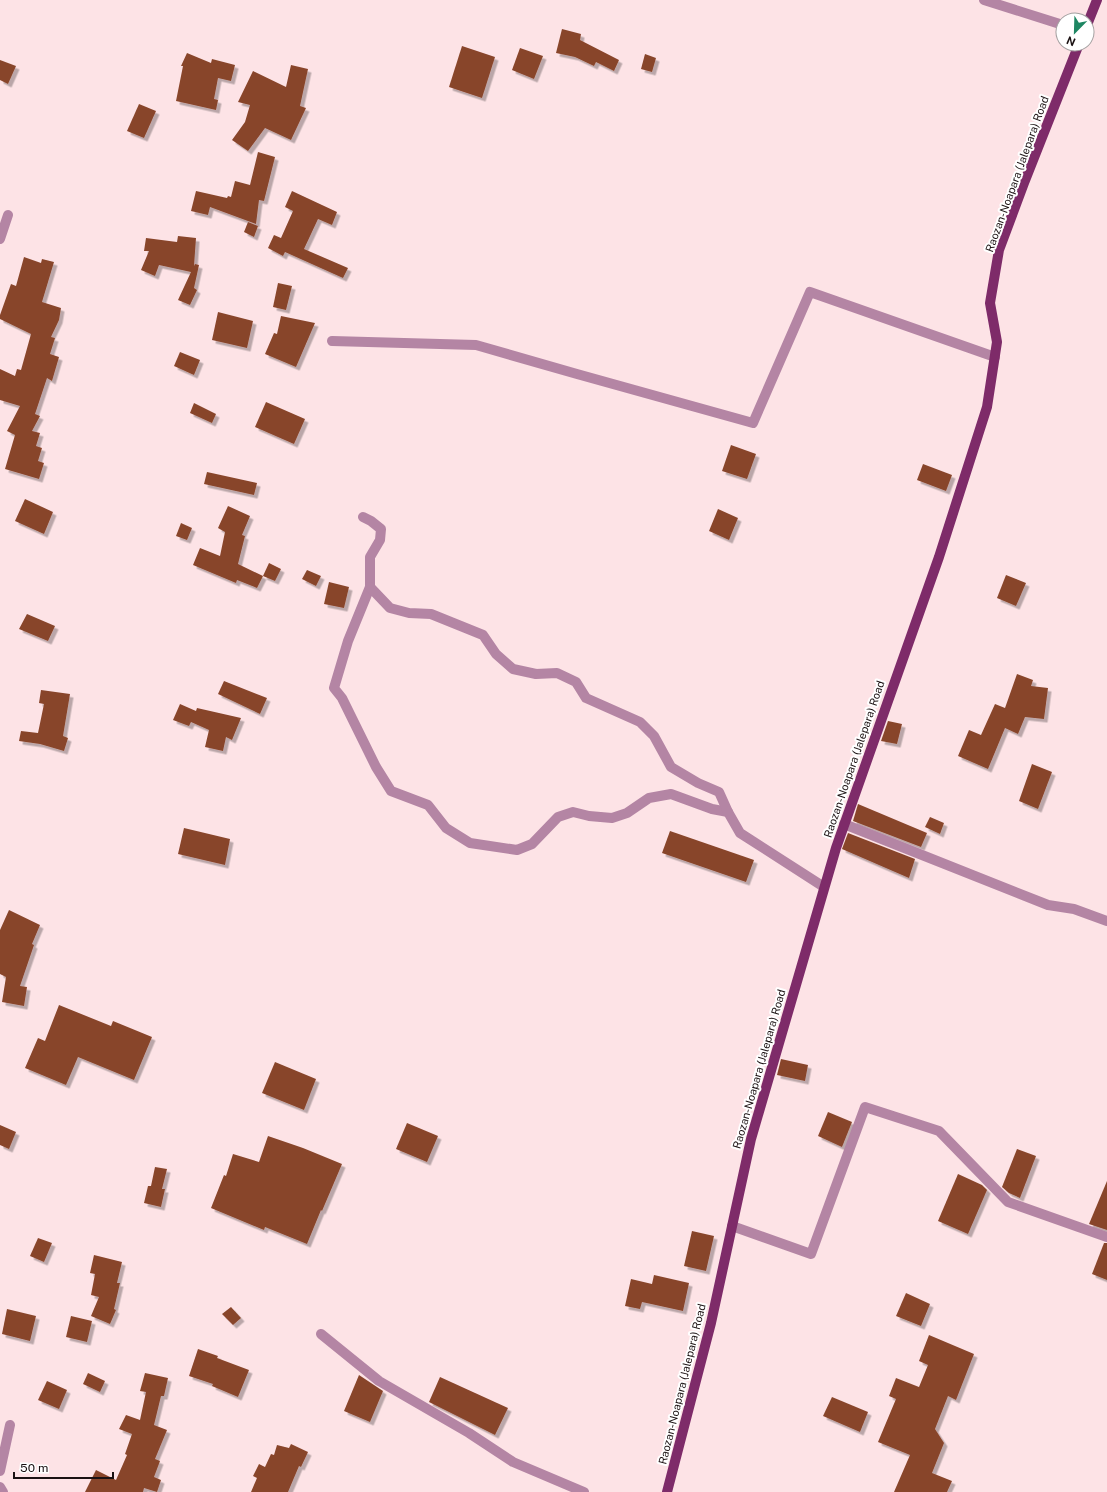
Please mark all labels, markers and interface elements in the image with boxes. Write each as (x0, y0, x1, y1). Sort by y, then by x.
north arrow (1055, 12, 1095, 52)
text: N (1065, 34, 1077, 48)
street label: Raozan-Noapara (Jalepara) Road (983, 94, 1051, 254)
street label: Raozan-Noapara (Jalepara) Road (821, 679, 887, 839)
street label: Raozan-Noapara (Jalepara) Road (730, 988, 788, 1150)
street label: Raozan-Noapara (Jalepara) Road (656, 1302, 708, 1466)
scale bar (14, 1454, 113, 1480)
text: 50 m (20, 1461, 48, 1475)

